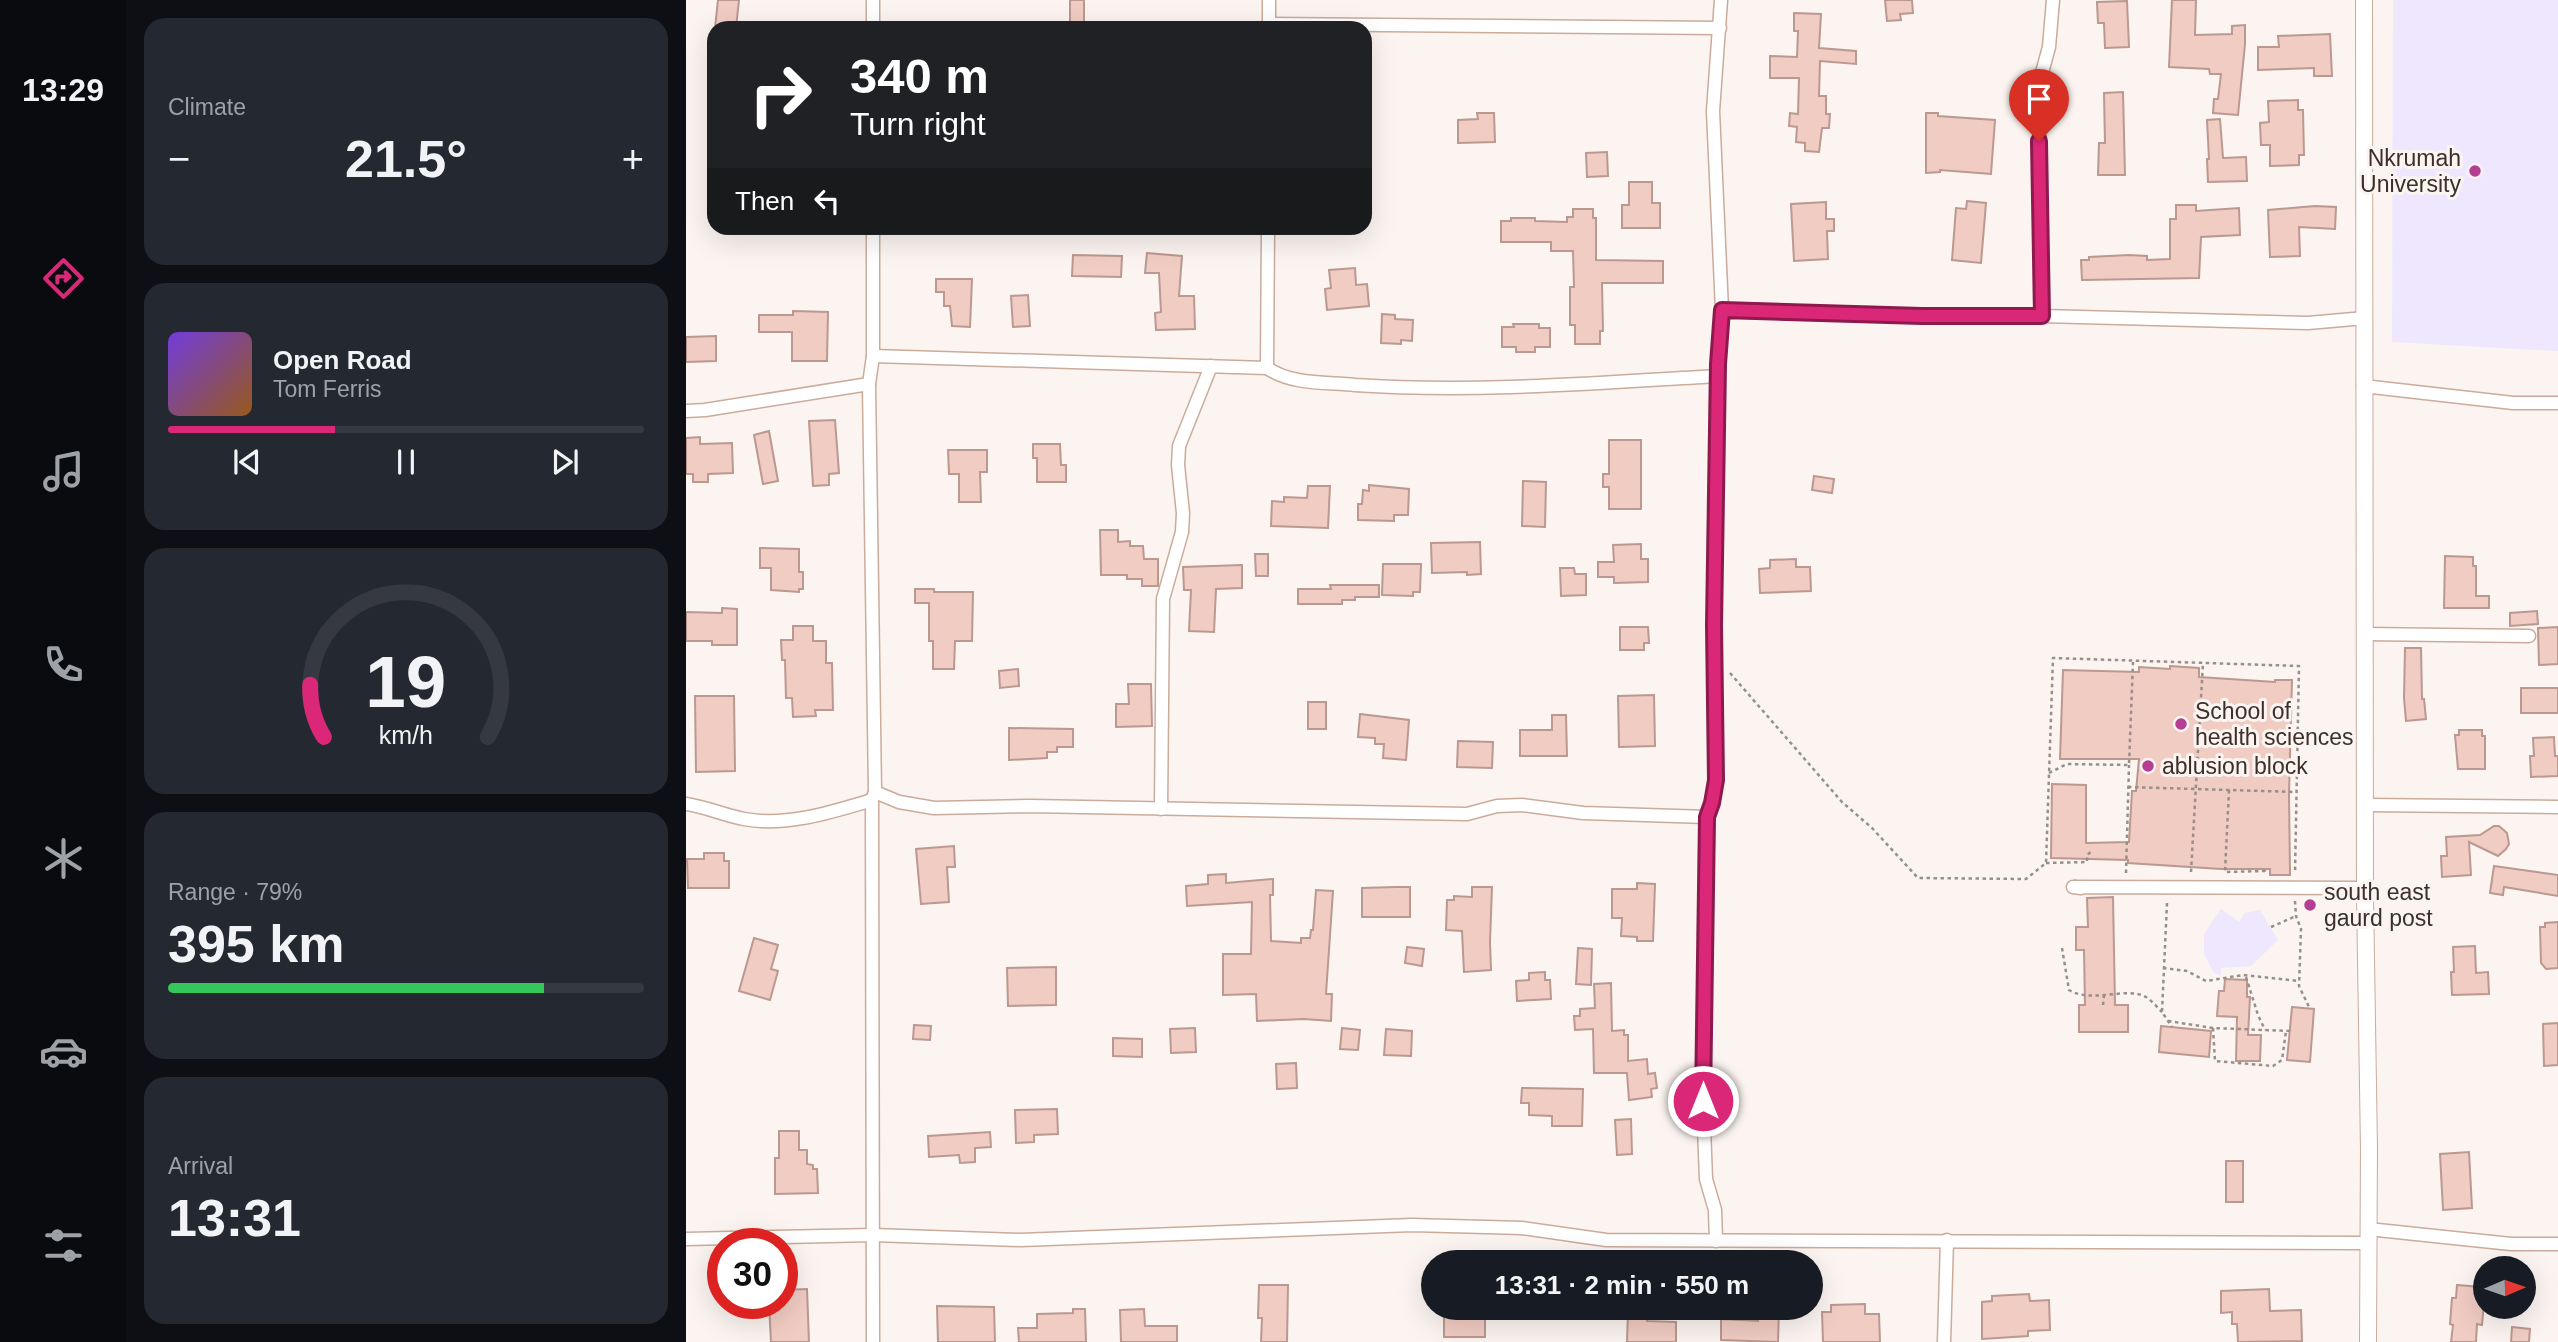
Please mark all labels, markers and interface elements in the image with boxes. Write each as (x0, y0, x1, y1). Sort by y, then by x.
icon: right (735, 49, 826, 140)
text: 340 m (850, 49, 989, 103)
pin (2009, 69, 2069, 141)
text: 13:29 (22, 72, 104, 108)
icon: arrive (2020, 80, 2058, 118)
text: Climate (168, 94, 246, 120)
text: Turn right (850, 106, 986, 142)
text: 21.5° (345, 130, 467, 188)
text: − (168, 138, 190, 180)
text: + (622, 138, 644, 180)
place label: Nkrumah University (2360, 145, 2461, 197)
marker: Nkrumah University (2467, 163, 2483, 179)
icon: left (808, 182, 846, 220)
text: Then (735, 186, 794, 216)
icon: directions (39, 254, 88, 303)
text: Open Road (273, 345, 412, 375)
text: Tom Ferris (273, 376, 382, 402)
icon: previous (228, 443, 266, 481)
icon: pause (387, 443, 425, 481)
icon: next (546, 443, 584, 481)
icon: music (39, 447, 88, 496)
icon: phone (39, 640, 88, 689)
text: 19 (366, 641, 446, 722)
place label: School of health sciences (2195, 698, 2354, 750)
marker: School of health sciences (2173, 716, 2189, 732)
text: km/h (379, 721, 433, 749)
place label: ablusion block (2162, 753, 2308, 779)
marker: ablusion block (2140, 758, 2156, 774)
icon: climate (39, 834, 88, 883)
text: Range · 79% (168, 879, 302, 905)
place label: south east gaurd post (2324, 879, 2433, 931)
marker: south east gaurd post (2302, 897, 2318, 913)
text: 395 km (168, 915, 344, 973)
icon: car (39, 1027, 88, 1076)
position arrow (1666, 1064, 1740, 1138)
text: Arrival (168, 1153, 233, 1179)
text: 13:31 (168, 1189, 301, 1247)
icon: filters (39, 1221, 88, 1270)
speed limit sign: 30 (707, 1228, 798, 1319)
north arrow (2473, 1256, 2536, 1320)
map controls (2473, 1256, 2536, 1319)
text: 13:31 · 2 min · 550 m (1495, 1270, 1749, 1300)

